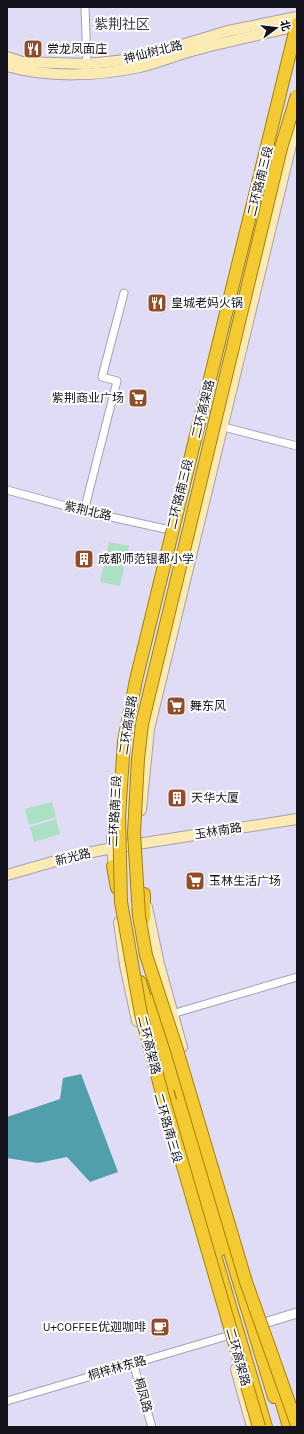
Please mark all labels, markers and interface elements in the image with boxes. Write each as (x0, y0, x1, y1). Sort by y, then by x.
north arrow (256, 8, 296, 48)
district label: 紫荆社区 (94, 16, 150, 33)
text: 北 (277, 19, 293, 33)
restaurant icon: 尝龙凤面庄 (22, 38, 44, 60)
street label: 神仙树北路 (122, 38, 184, 66)
place label: 尝龙凤面庄 (47, 42, 107, 56)
street label: 二环路南三段 (244, 144, 276, 218)
restaurant icon: 皇城老妈火锅 (146, 292, 168, 314)
place label: 皇城老妈火锅 (171, 296, 243, 310)
street label: 二环高架路 (189, 378, 217, 440)
supermarket icon: 紫荆商业广场 (127, 387, 149, 409)
place label: 紫荆商业广场 (52, 391, 124, 405)
street label: 二环路南三段 (164, 457, 196, 531)
street label: 紫荆北路 (63, 499, 113, 523)
building icon: 成都师范银都小学 (73, 548, 95, 570)
place label: 成都师范银都小学 (98, 552, 194, 566)
street label: 二环高架路 (116, 694, 140, 756)
supermarket icon: 舞东风 (165, 695, 187, 717)
place label: 舞东风 (190, 699, 226, 713)
street label: 二环路南三段 (106, 775, 124, 847)
building icon: 天华大厦 (166, 787, 188, 809)
place label: 天华大厦 (191, 791, 239, 805)
street label: 玉林南路 (193, 820, 243, 842)
street label: 新光路 (54, 846, 92, 868)
supermarket icon: 玉林生活广场 (184, 870, 206, 892)
place label: 玉林生活广场 (209, 874, 281, 888)
street label: 二环高架路 (135, 1014, 163, 1076)
street label: 二环路南三段 (151, 1091, 185, 1165)
cafe icon: U+COFFEE优迦咖啡 (149, 1316, 171, 1338)
place label: U+COFFEE优迦咖啡 (43, 1320, 146, 1334)
street label: 二环高架路 (223, 1326, 253, 1388)
street label: 桐梓林东路 (86, 1353, 148, 1383)
street label: 桐凤路 (131, 1376, 155, 1414)

